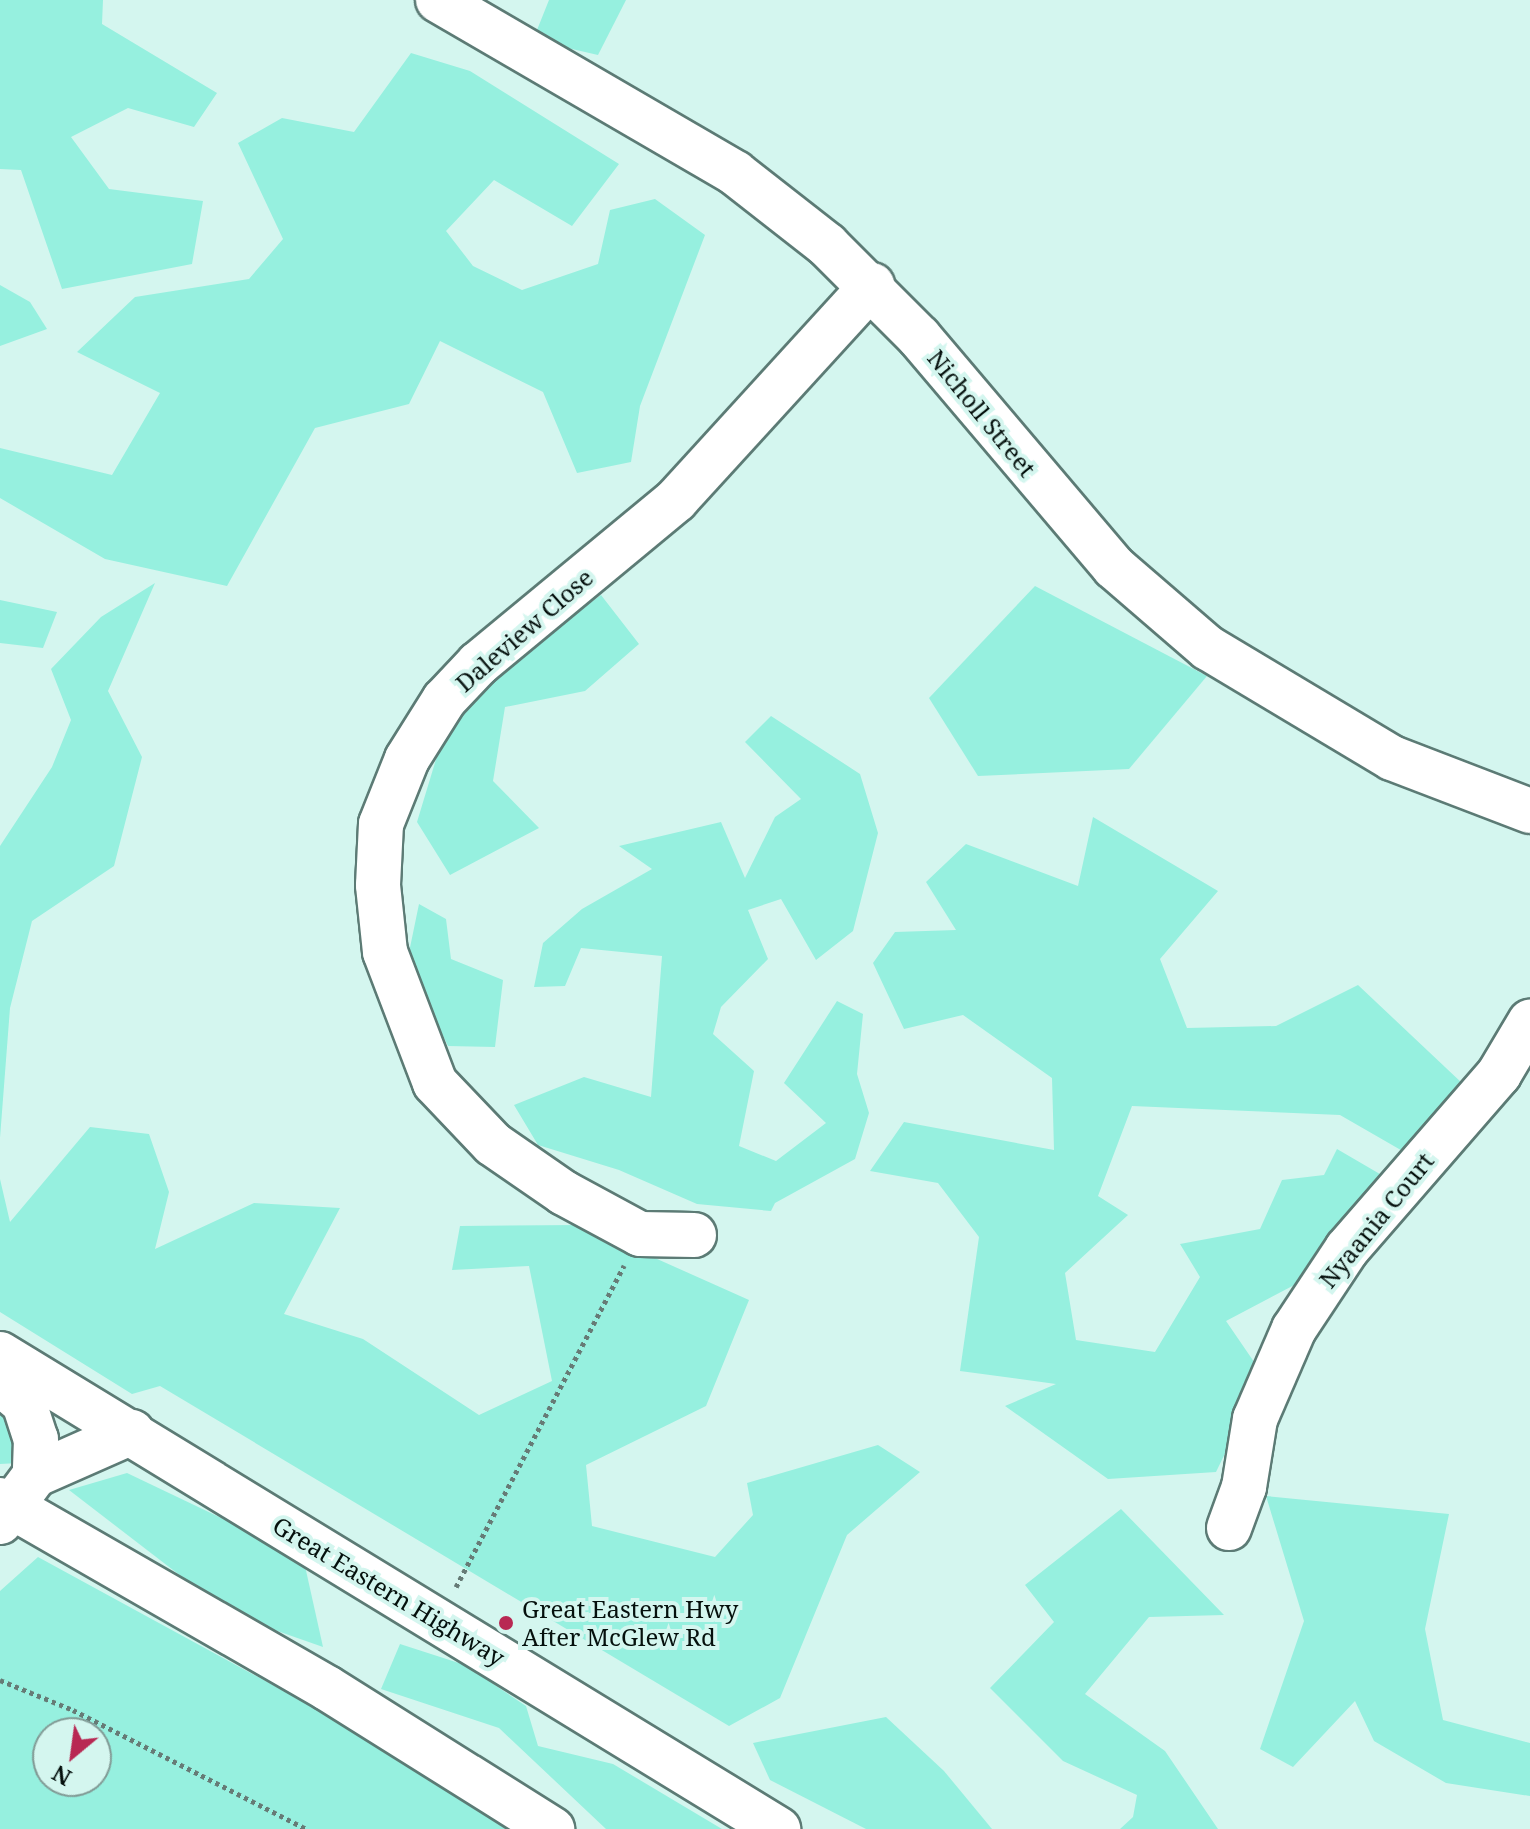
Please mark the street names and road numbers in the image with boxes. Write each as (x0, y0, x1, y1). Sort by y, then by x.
street label: Nicholl Street (922, 344, 1042, 482)
street label: Daleview Close (450, 563, 598, 697)
street label: Nyaania Court (1313, 1147, 1439, 1293)
street label: Great Eastern Highway (268, 1510, 510, 1672)

